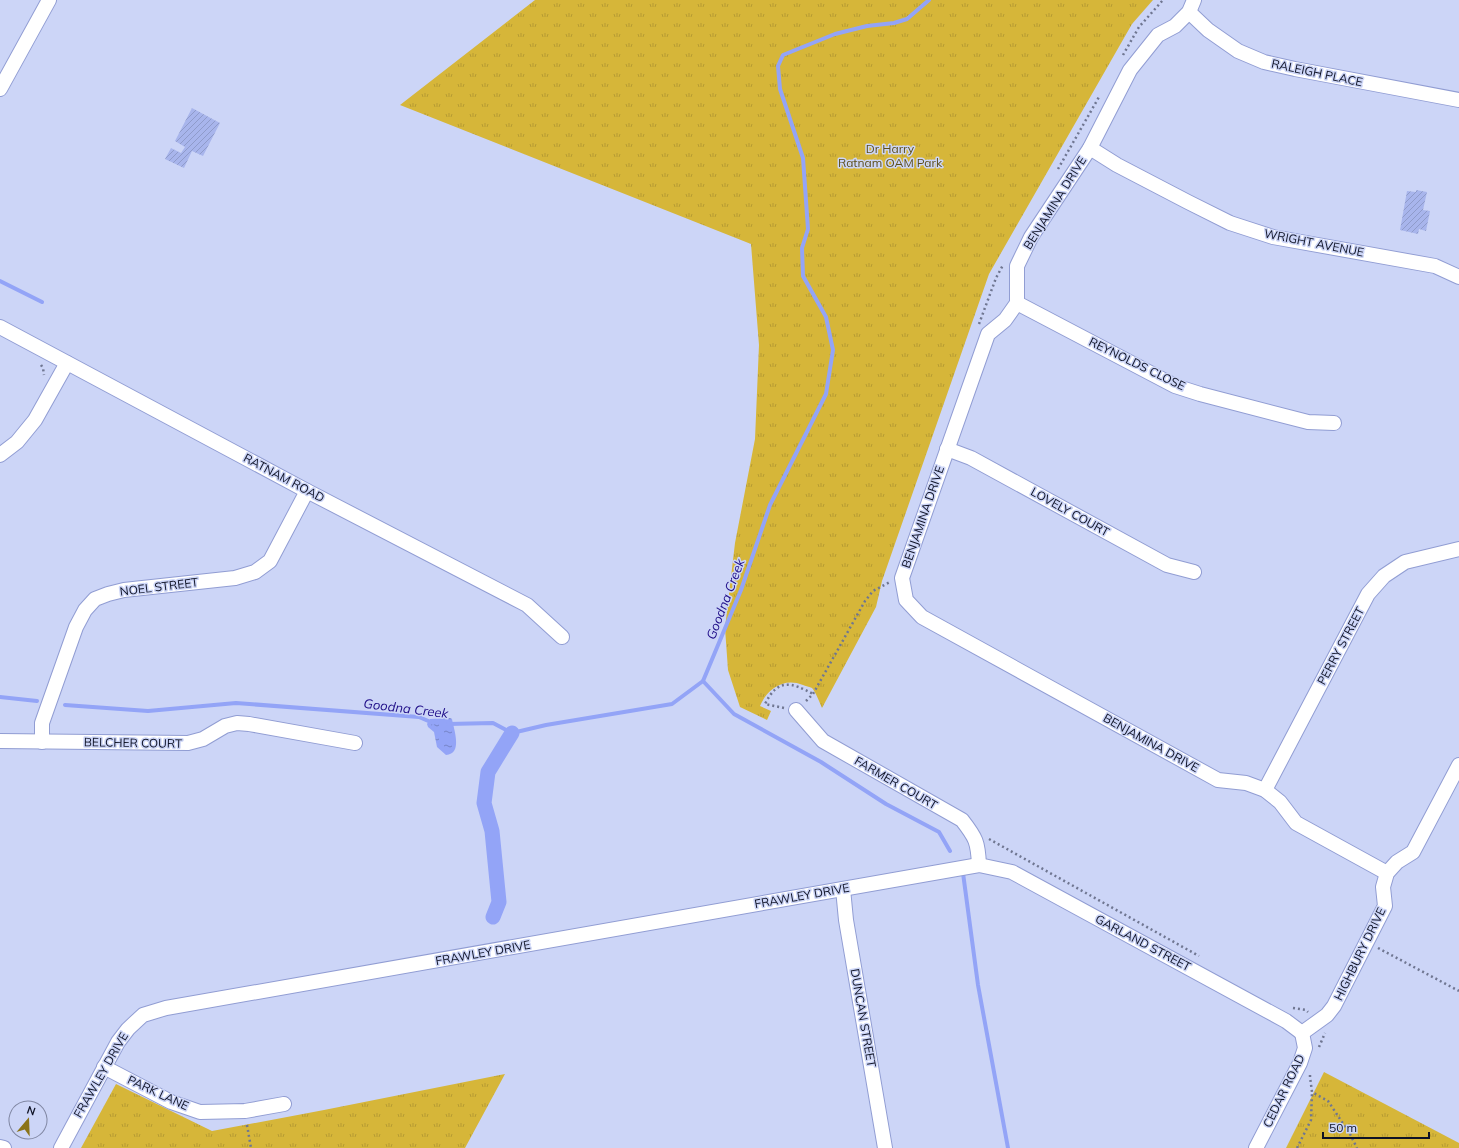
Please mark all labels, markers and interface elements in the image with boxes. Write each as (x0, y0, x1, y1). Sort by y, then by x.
street label: RALEIGH PLACE (1270, 56, 1364, 89)
park label: Dr Harry Ratnam OAM Park (838, 141, 943, 170)
street label: BENJAMINA DRIVE (1020, 153, 1089, 252)
street label: WRIGHT AVENUE (1263, 225, 1365, 260)
street label: REYNOLDS CLOSE (1087, 334, 1188, 393)
street label: RATNAM ROAD (241, 450, 327, 505)
street label: BENJAMINA DRIVE (898, 464, 947, 570)
street label: LOVELY COURT (1028, 484, 1113, 540)
water label: Goodna Creek (702, 556, 748, 642)
street label: NOEL STREET (119, 574, 200, 599)
street label: PERRY STREET (1314, 604, 1368, 687)
water label: Goodna Creek (363, 695, 450, 721)
street label: BENJAMINA DRIVE (1101, 710, 1202, 775)
street label: BELCHER COURT (84, 734, 183, 751)
street label: FARMER COURT (852, 753, 941, 813)
street label: FRAWLEY DRIVE (753, 880, 851, 911)
street label: HIGHBURY DRIVE (1331, 905, 1389, 1003)
street label: GARLAND STREET (1093, 911, 1194, 974)
street label: FRAWLEY DRIVE (434, 937, 532, 968)
street label: DUNCAN STREET (847, 968, 880, 1069)
street label: FRAWLEY DRIVE (70, 1029, 131, 1120)
street label: CEDAR ROAD (1259, 1052, 1308, 1130)
street label: PARK LANE (125, 1072, 191, 1113)
north arrow (8, 1100, 48, 1140)
text: N (25, 1103, 37, 1119)
scale bar (1323, 1114, 1429, 1140)
text: 50 m (1329, 1120, 1357, 1135)

